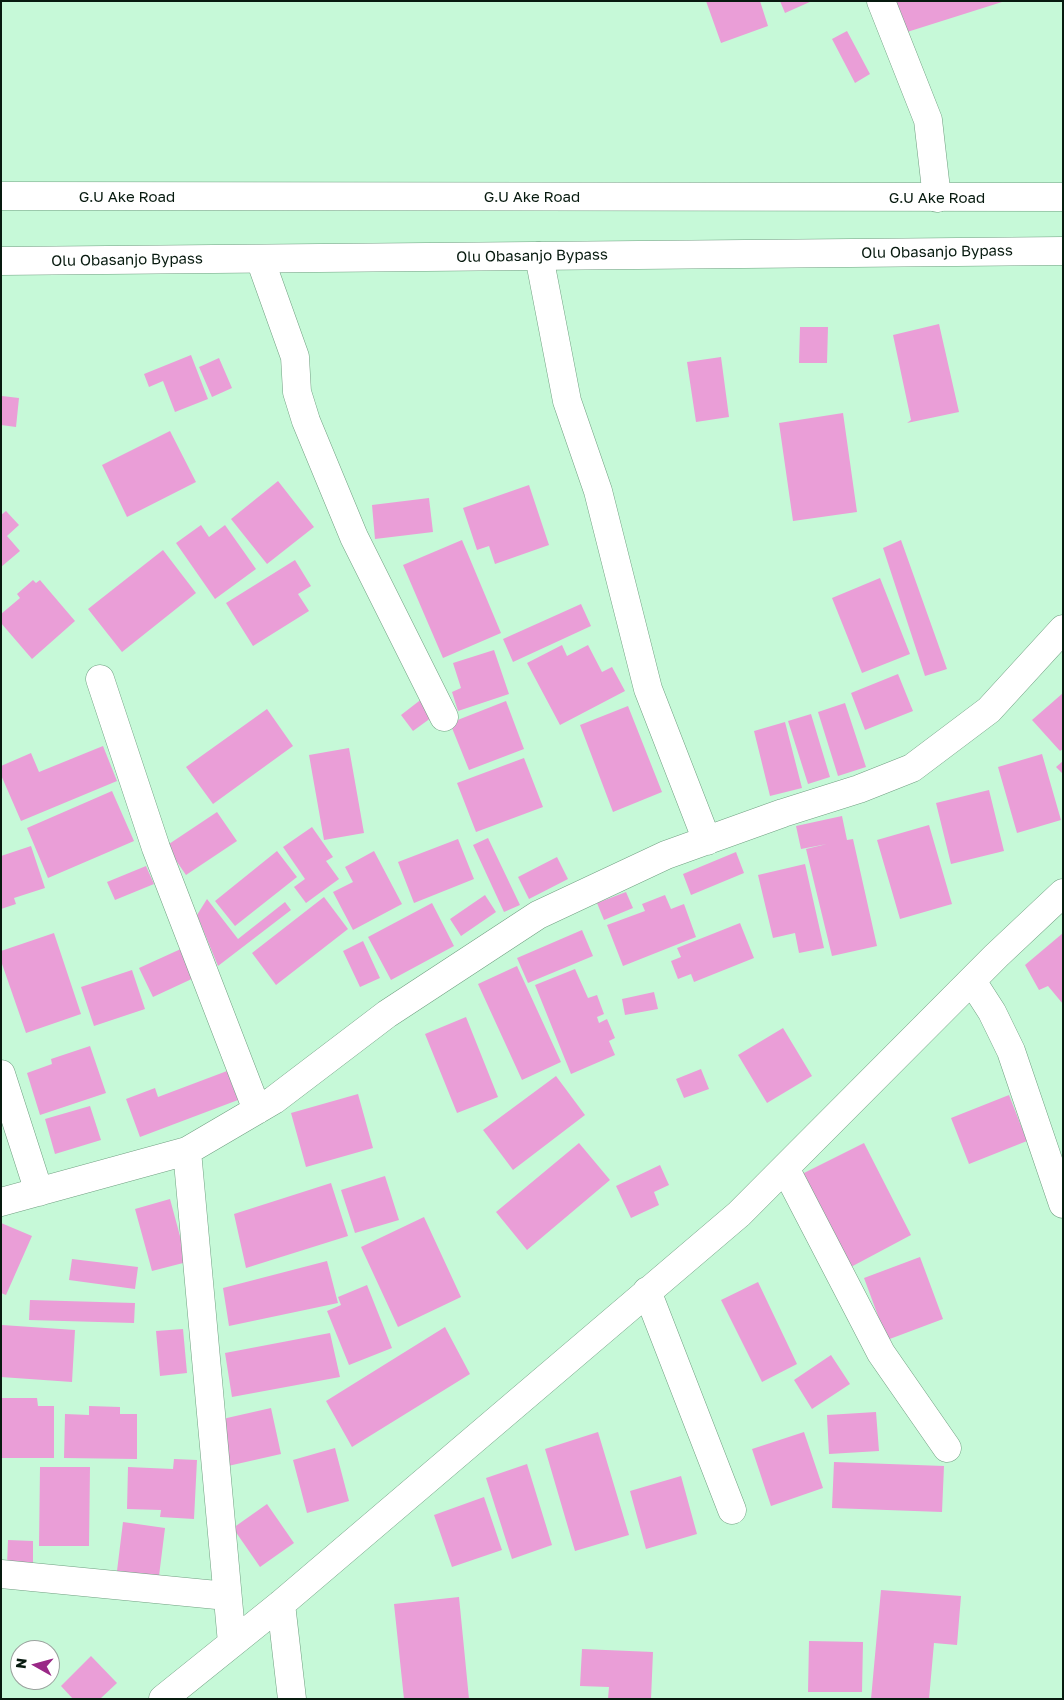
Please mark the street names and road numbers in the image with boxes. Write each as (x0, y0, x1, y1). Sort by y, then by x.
street label: G.U Ake Road (79, 188, 175, 206)
street label: G.U Ake Road (484, 188, 580, 206)
street label: G.U Ake Road (889, 189, 985, 207)
street label: Olu Obasanjo Bypass (861, 242, 1013, 262)
street label: Olu Obasanjo Bypass (456, 246, 608, 266)
street label: Olu Obasanjo Bypass (51, 250, 203, 270)

